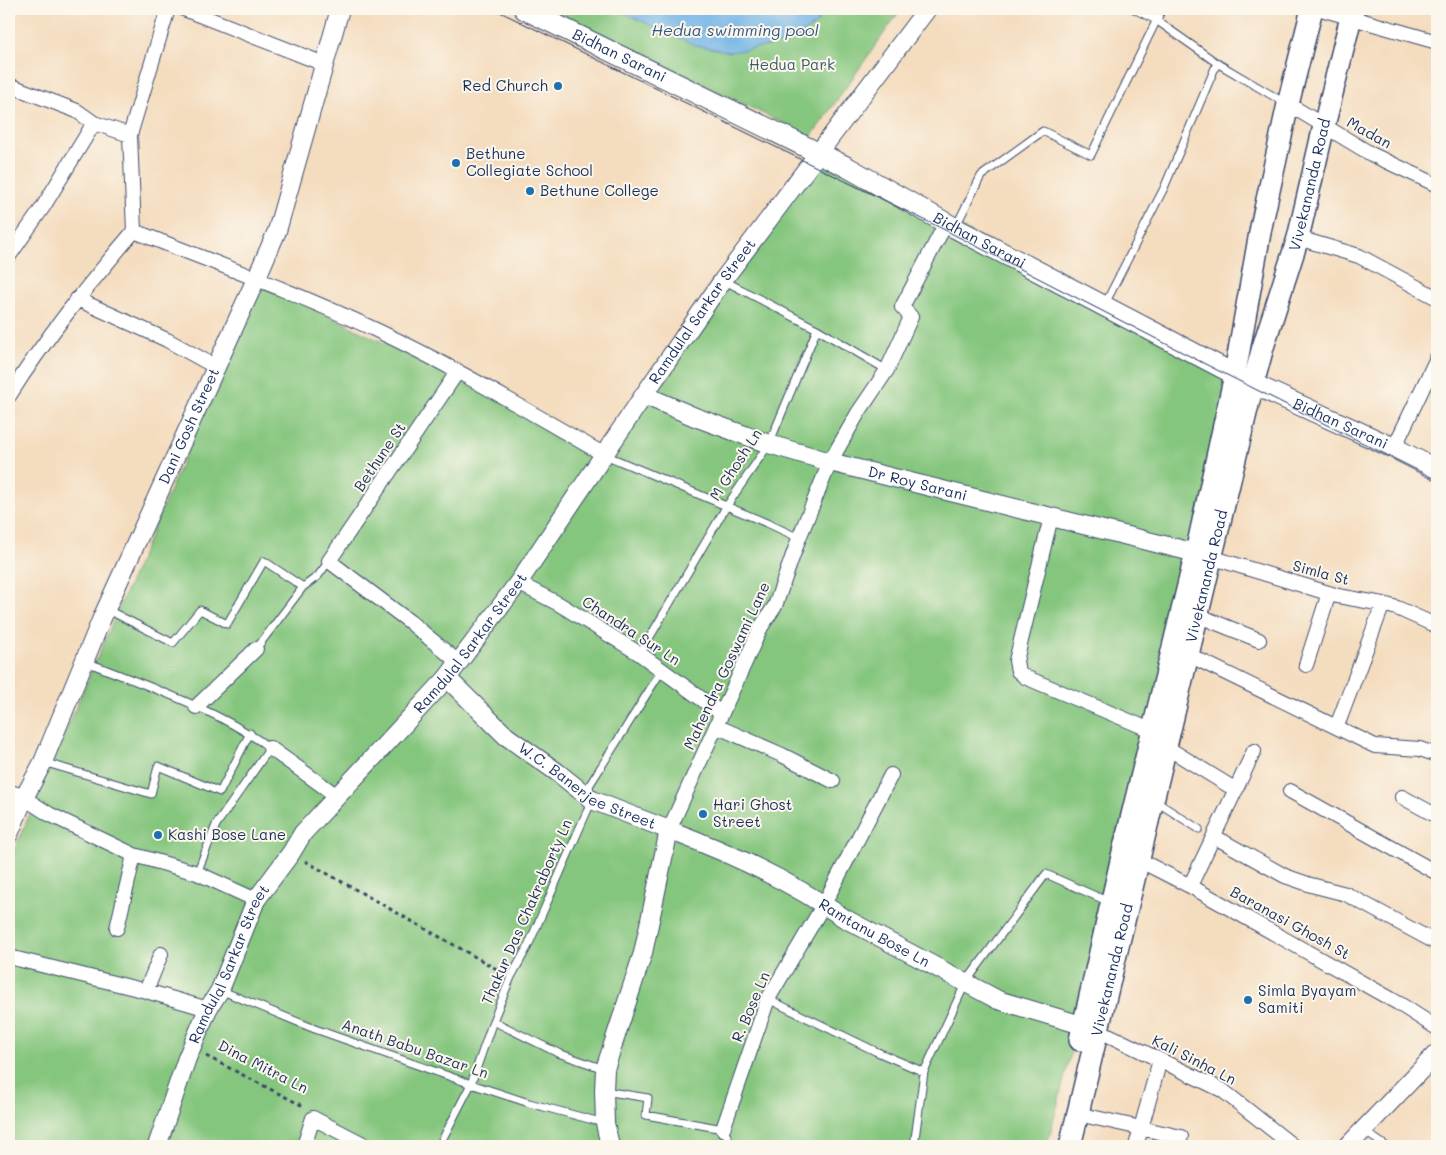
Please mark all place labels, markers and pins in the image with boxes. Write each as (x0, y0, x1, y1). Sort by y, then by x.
place label: Red Church (463, 75, 548, 95)
marker: Red Church (552, 80, 564, 92)
place label: Bethune Collegiate School (466, 143, 593, 180)
marker: Bethune Collegiate School (450, 157, 462, 169)
place label: Bethune College (540, 180, 659, 200)
marker: Bethune College (524, 185, 536, 197)
place label: Hari Ghost Street (713, 794, 792, 831)
marker: Hari Ghost Street (697, 808, 709, 820)
place label: Kashi Bose Lane (168, 824, 286, 844)
marker: Kashi Bose Lane (152, 829, 164, 841)
place label: Simla Byayam Samiti (1258, 980, 1357, 1017)
marker: Simla Byayam Samiti (1242, 994, 1254, 1006)

